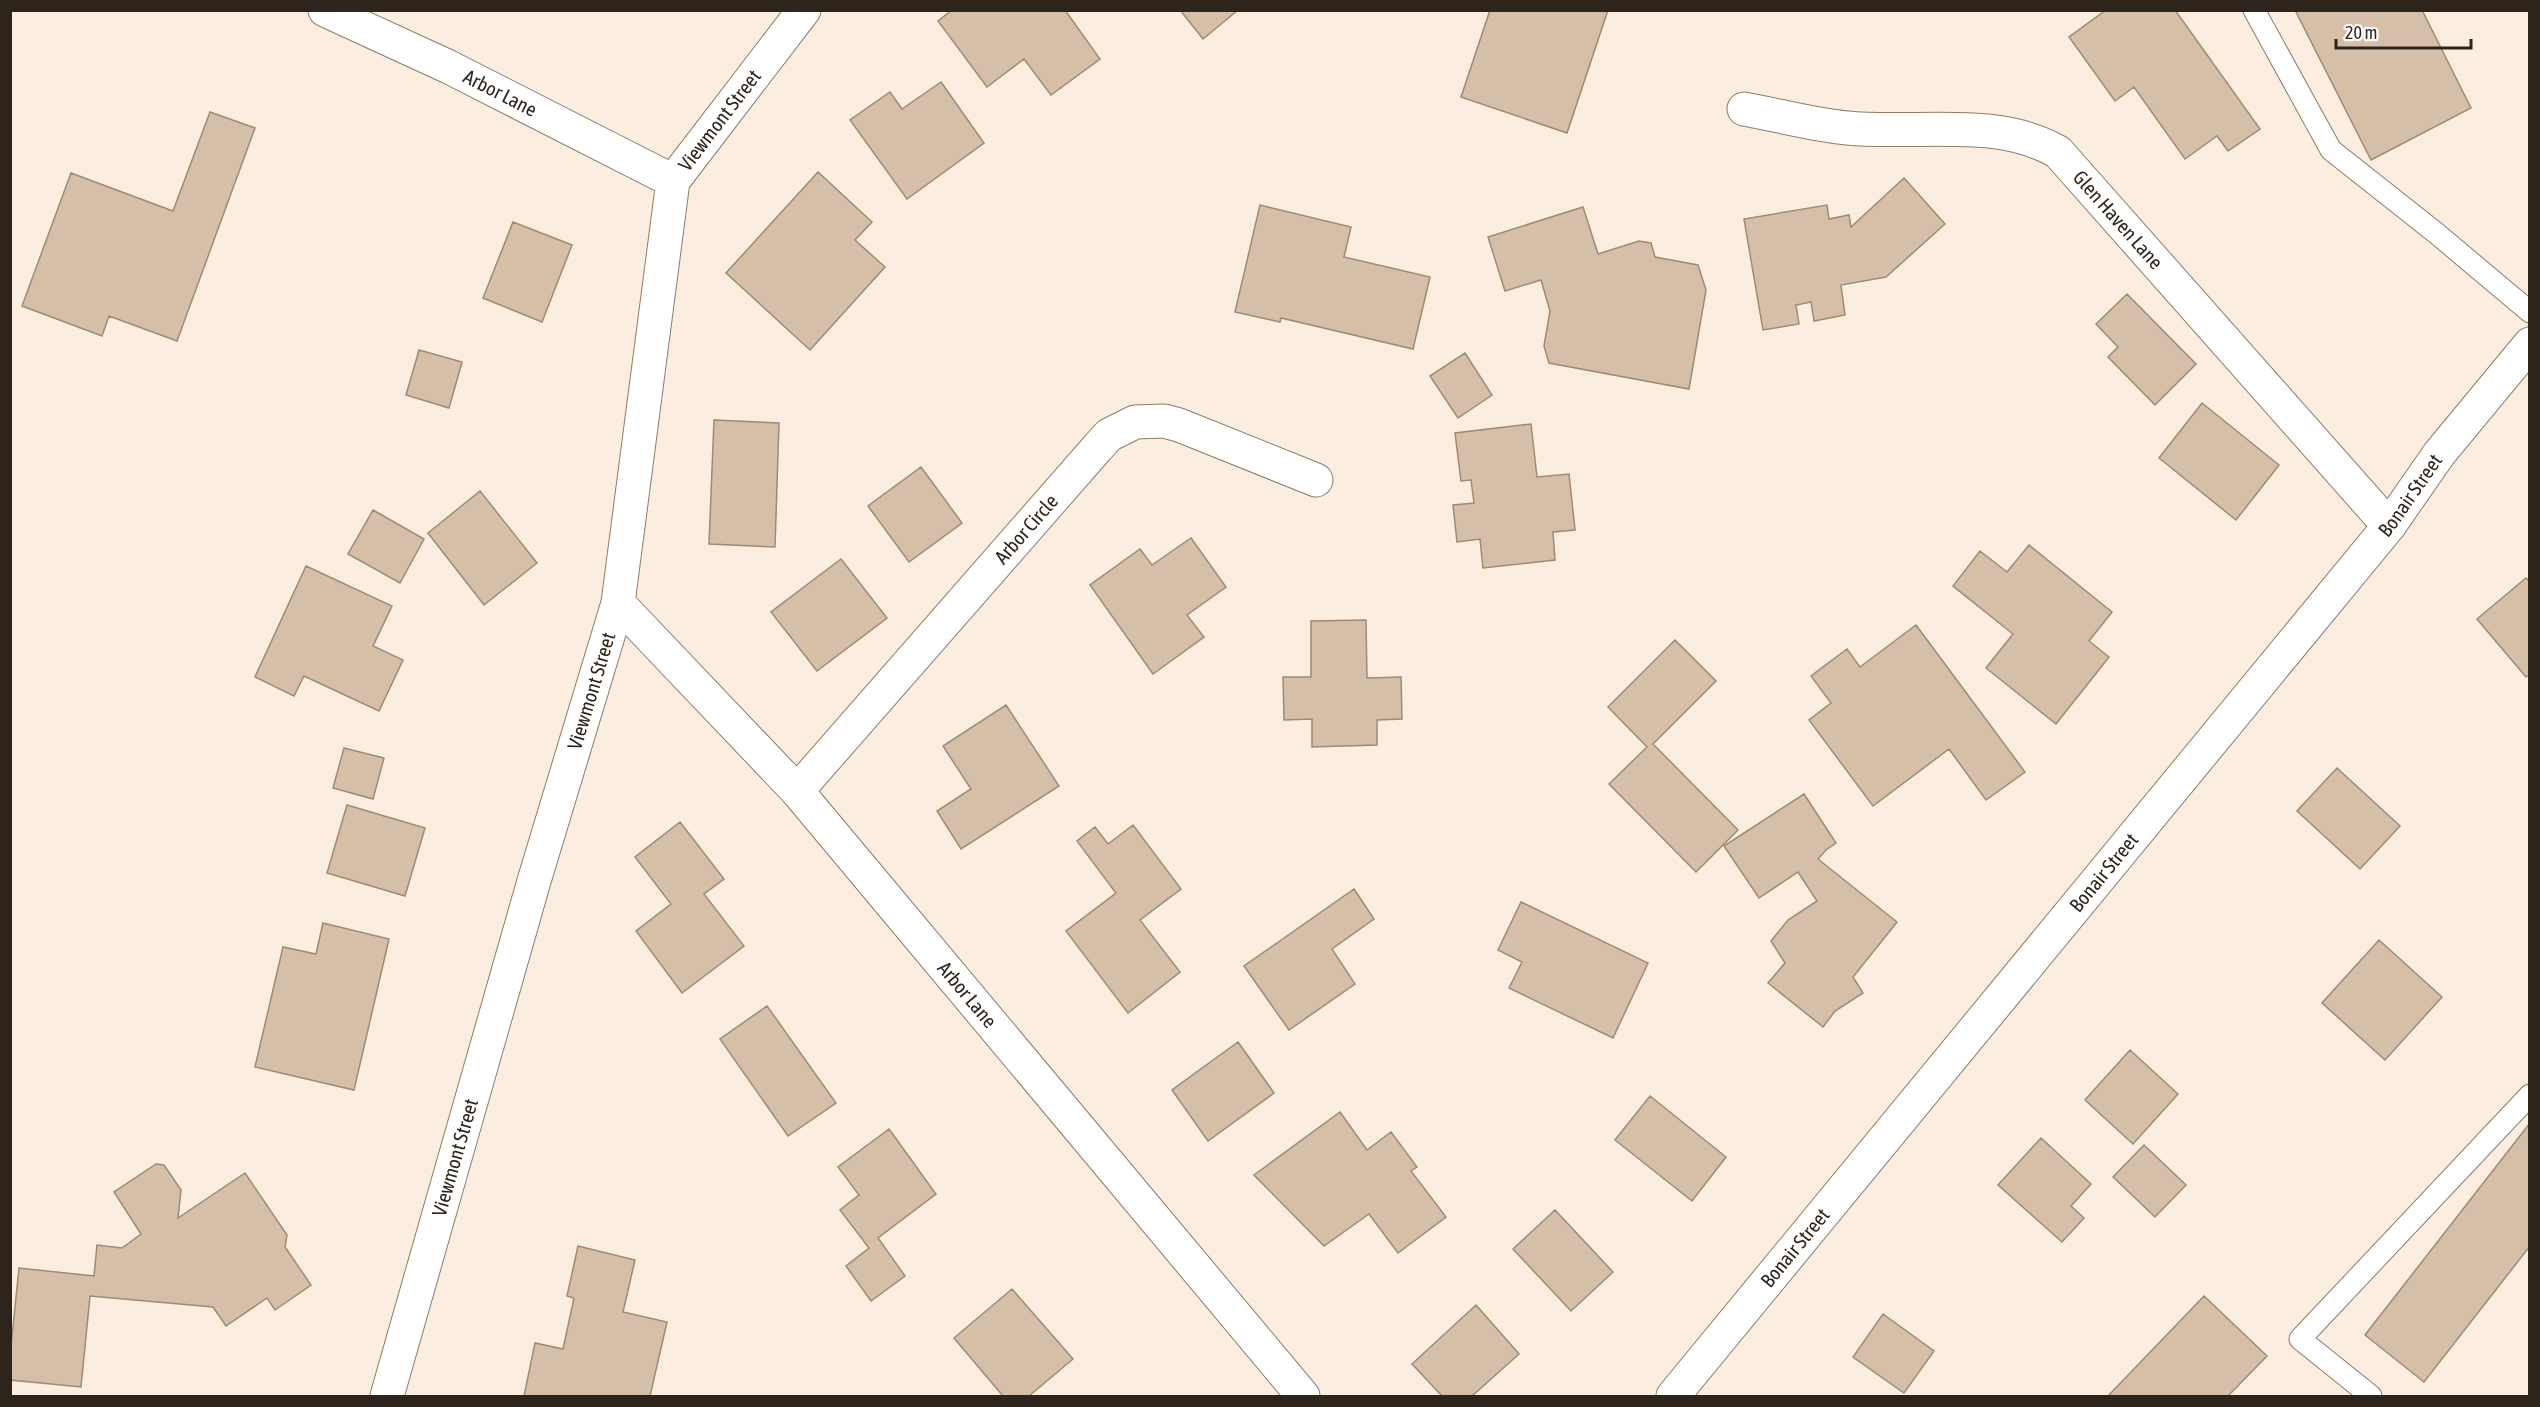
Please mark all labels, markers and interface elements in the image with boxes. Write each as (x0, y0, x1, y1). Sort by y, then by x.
scale bar (2336, 12, 2471, 50)
text: 20 m (2345, 22, 2377, 43)
street label: Arbor Lane (460, 64, 541, 121)
street label: Viewmont Street (673, 65, 765, 175)
street label: Glen Haven Lane (2069, 166, 2168, 273)
street label: Bonair Street (2373, 449, 2447, 541)
street label: Arbor Circle (989, 489, 1062, 568)
street label: Viewmont Street (562, 629, 620, 752)
street label: Bonair Street (2064, 828, 2143, 916)
street label: Arbor Lane (933, 957, 1002, 1032)
street label: Viewmont Street (427, 1096, 482, 1219)
street label: Bonair Street (1756, 1203, 1834, 1291)

